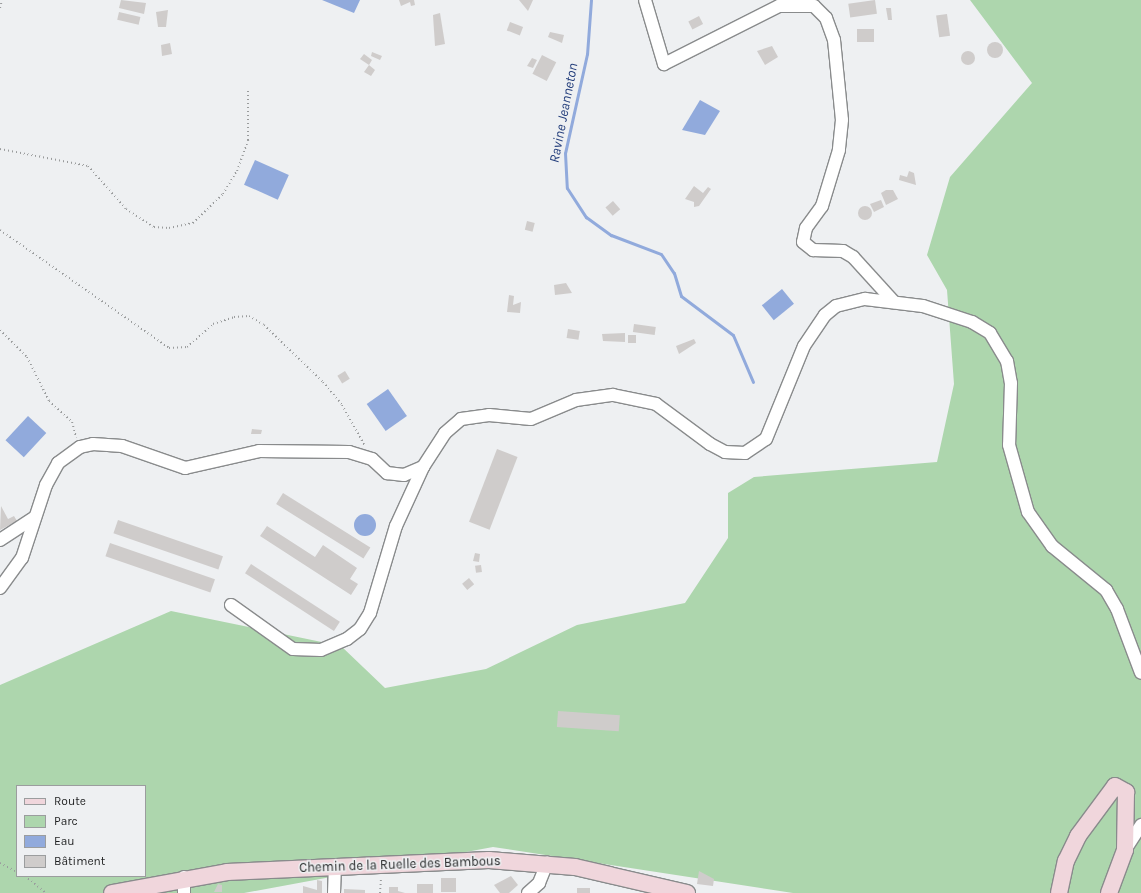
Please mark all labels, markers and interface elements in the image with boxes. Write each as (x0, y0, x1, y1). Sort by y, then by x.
water label: Ravine Jeanneton (546, 62, 582, 164)
legend (16, 785, 146, 877)
text: Route (54, 794, 86, 808)
text: Parc (54, 814, 78, 828)
text: Eau (54, 834, 75, 848)
text: Bâtiment (54, 854, 105, 868)
street label: Chemin de la Ruelle des Bambous (299, 854, 501, 876)

